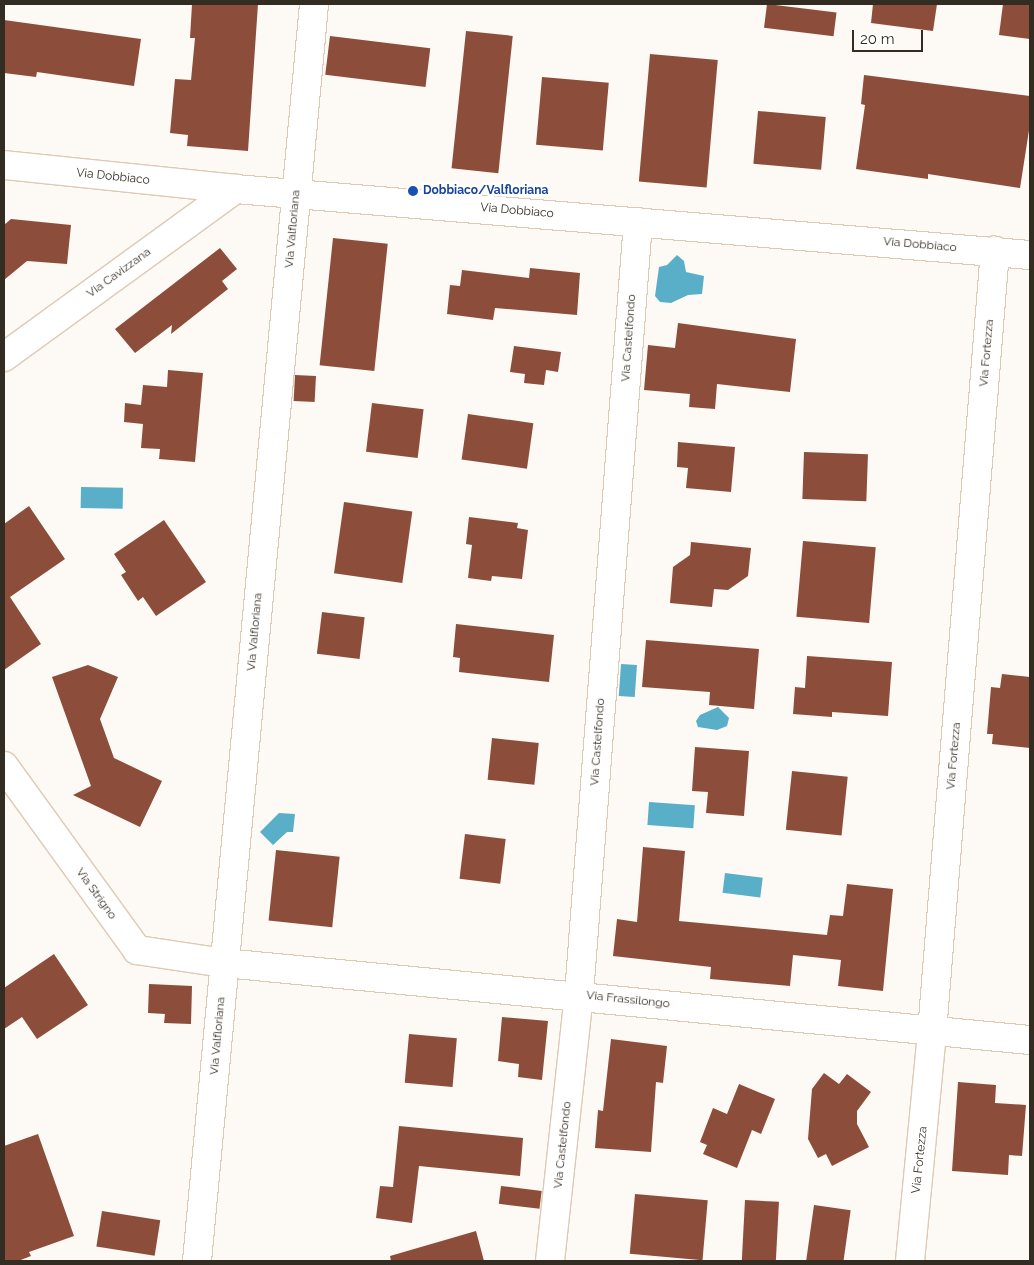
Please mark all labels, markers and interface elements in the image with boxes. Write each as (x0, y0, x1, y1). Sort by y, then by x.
scale bar (854, 20, 925, 52)
text: 20 m (860, 30, 895, 48)
street label: Via Dobbiaco (76, 166, 150, 188)
place label: Dobbiaco/Valfloriana (423, 184, 548, 198)
marker: Dobbiaco/Valfloriana (407, 185, 419, 197)
street label: Via Valfloriana (282, 189, 304, 269)
street label: Via Dobbiaco (480, 201, 554, 221)
street label: Via Dobbiaco (883, 235, 957, 255)
street label: Via Cavizzana (84, 245, 154, 301)
street label: Via Castelfondo (619, 294, 639, 382)
street label: Via Fortezza (977, 319, 997, 387)
street label: Via Valfloriana (244, 592, 266, 672)
street label: Via Castelfondo (588, 698, 608, 786)
street label: Via Fortezza (944, 722, 964, 790)
street label: Via Strigno (73, 866, 119, 922)
street label: Via Frassilongo (586, 988, 670, 1012)
street label: Via Valfloriana (207, 996, 229, 1076)
street label: Via Castelfondo (551, 1101, 575, 1189)
street label: Via Fortezza (909, 1126, 931, 1194)

